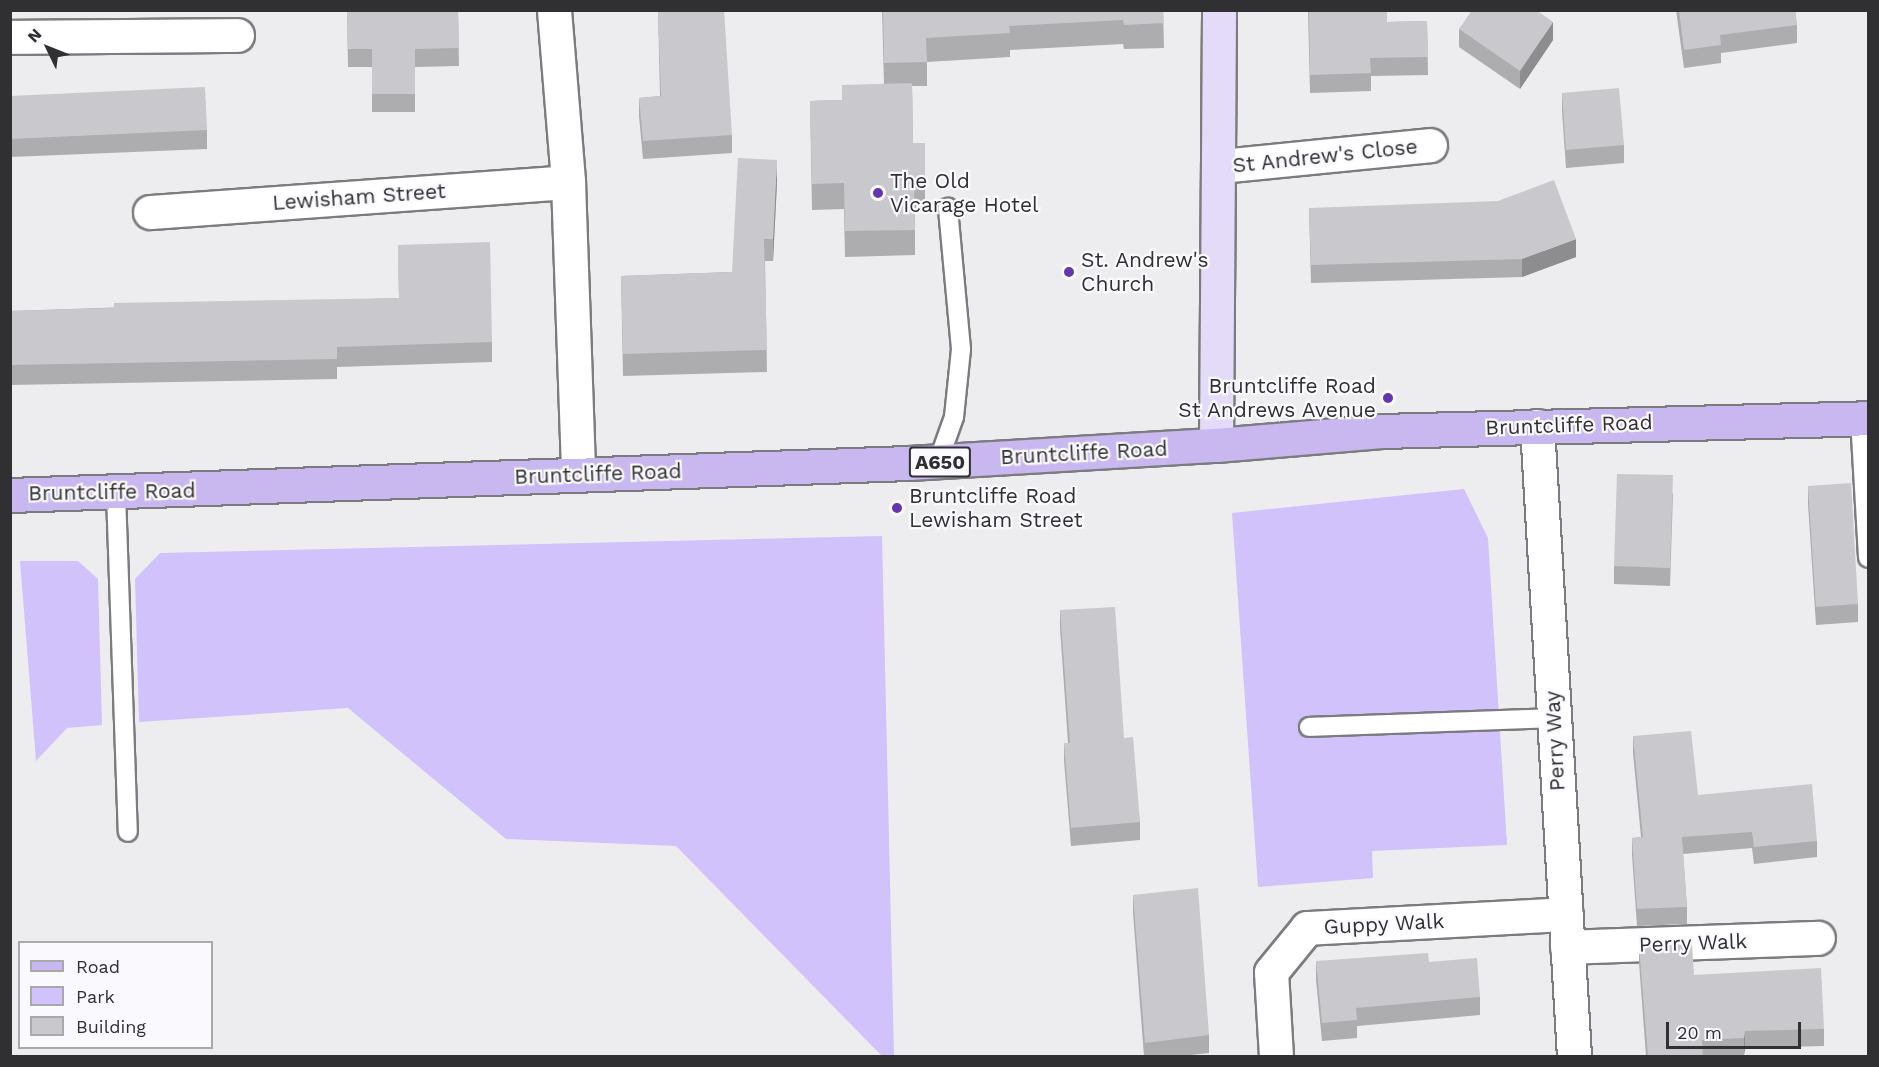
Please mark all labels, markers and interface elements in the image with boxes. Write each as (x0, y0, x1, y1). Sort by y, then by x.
north arrow (18, 18, 78, 78)
text: N (23, 25, 45, 46)
street label: St Andrew's Close (1231, 134, 1419, 178)
place label: The Old Vicarage Hotel (890, 168, 1038, 218)
street label: Lewisham Street (272, 178, 446, 216)
marker: The Old Vicarage Hotel (871, 186, 885, 200)
place label: St. Andrew's Church (1081, 247, 1209, 297)
marker: St. Andrew's Church (1062, 265, 1076, 279)
place label: Bruntcliffe Road St Andrews Avenue (1177, 373, 1376, 423)
marker: Bruntcliffe Road St Andrews Avenue (1381, 391, 1395, 405)
street label: Bruntcliffe Road (1485, 409, 1653, 441)
street label: Bruntcliffe Road (1000, 436, 1168, 470)
road number: A650 (908, 445, 972, 479)
street label: Bruntcliffe Road (514, 458, 682, 490)
street label: Bruntcliffe Road (28, 478, 196, 506)
place label: Bruntcliffe Road Lewisham Street (909, 483, 1083, 533)
marker: Bruntcliffe Road Lewisham Street (890, 501, 904, 515)
street label: Perry Way (1540, 690, 1570, 792)
street label: Guppy Walk (1323, 908, 1445, 940)
street label: Perry Walk (1638, 928, 1748, 958)
legend (18, 941, 213, 1049)
text: Road (76, 956, 120, 977)
text: Park (76, 986, 115, 1007)
scale bar (1669, 1010, 1804, 1048)
text: Building (76, 1016, 146, 1037)
text: 20 m (1677, 1022, 1722, 1043)

